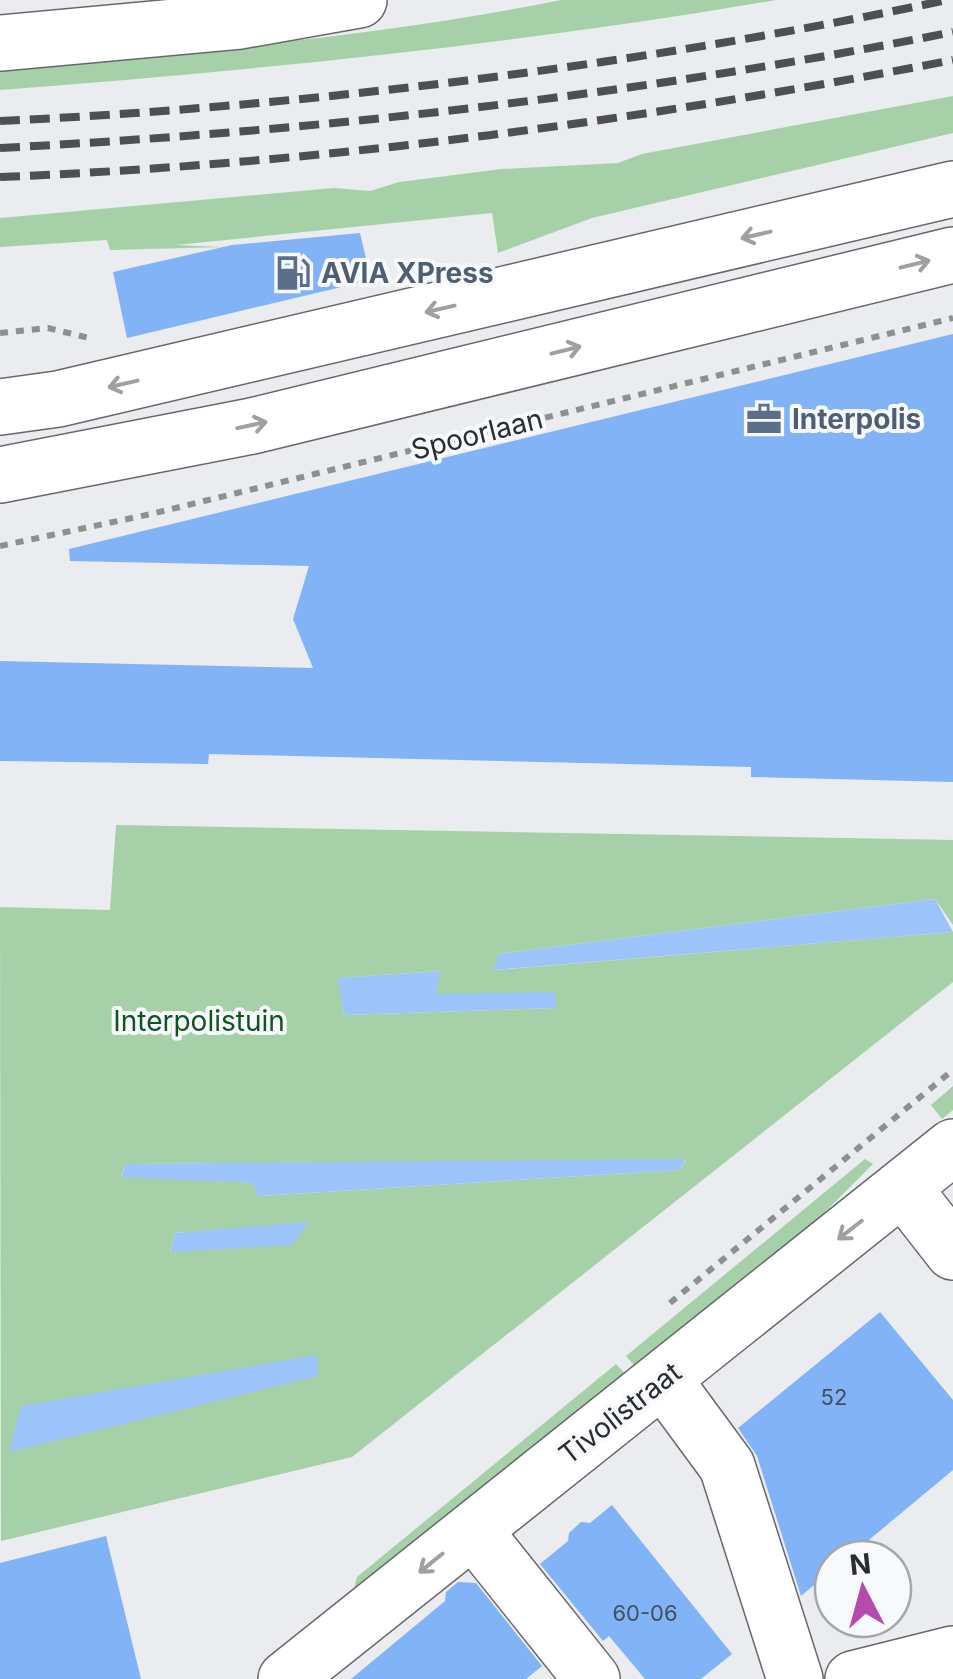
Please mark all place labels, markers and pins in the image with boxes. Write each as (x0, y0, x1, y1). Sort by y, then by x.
fuel station icon: AVIA XPress (274, 254, 312, 292)
place label: AVIA XPress (321, 256, 494, 290)
office icon: Interpolis (745, 400, 783, 438)
place label: Interpolis (792, 402, 921, 436)

